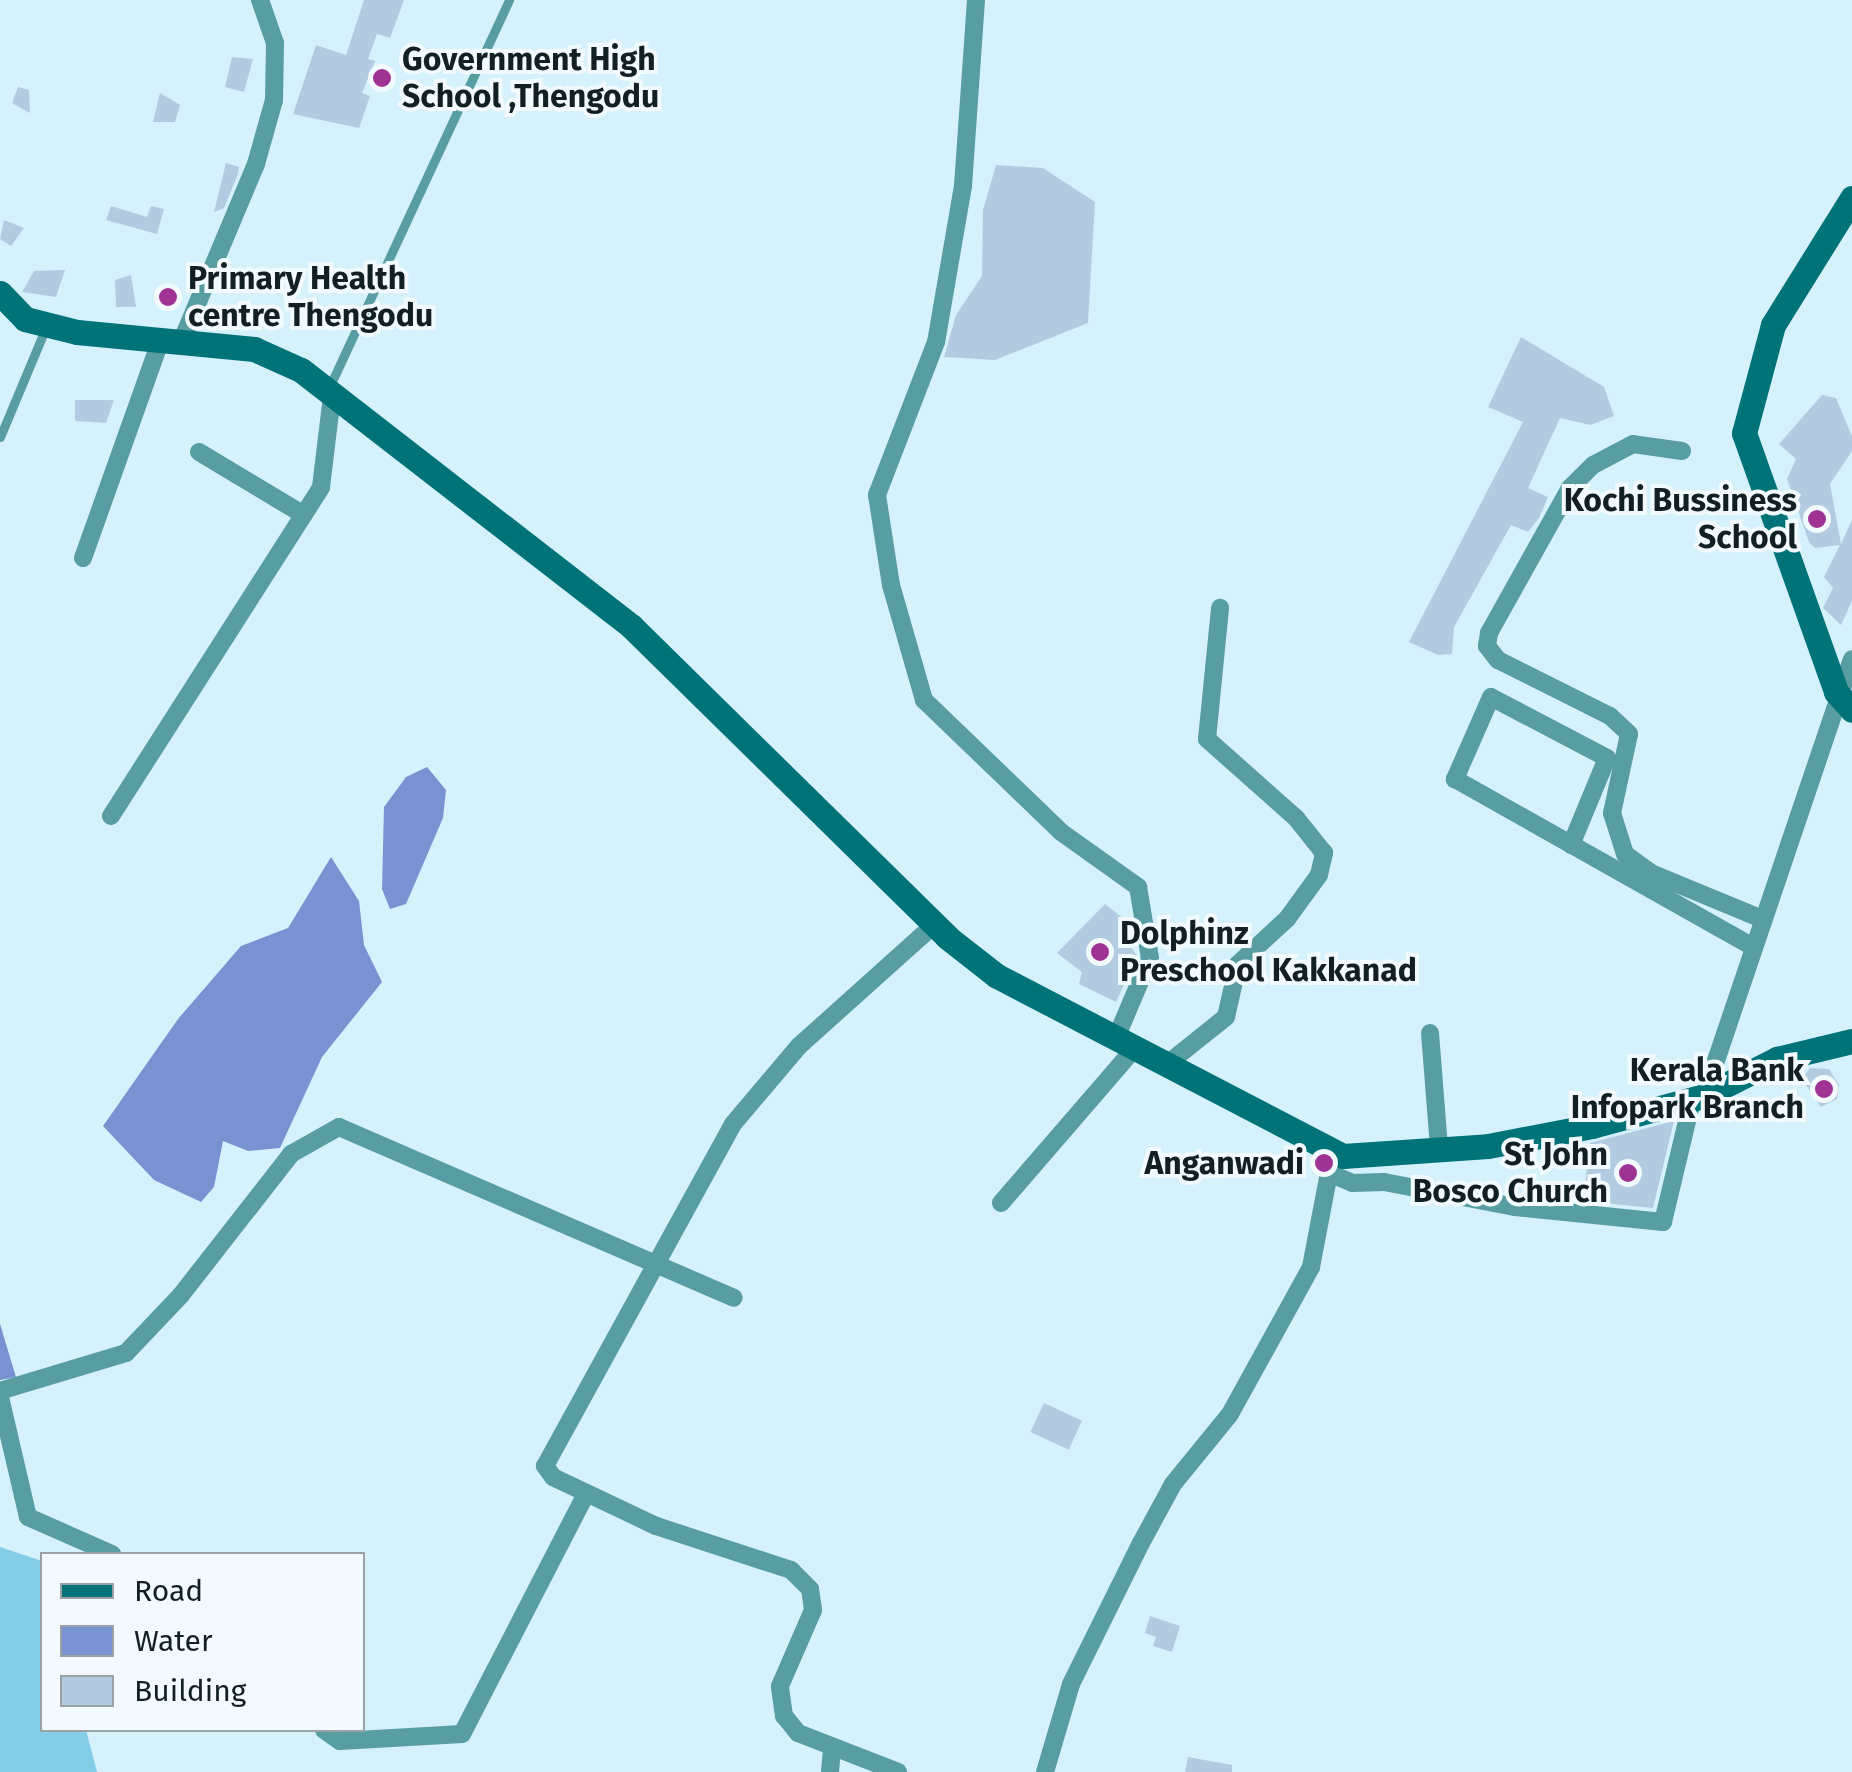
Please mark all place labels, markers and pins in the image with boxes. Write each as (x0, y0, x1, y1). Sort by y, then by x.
place label: Government High School ,Thengodu (402, 41, 659, 116)
marker: Government High School ,Thengodu (371, 67, 393, 89)
place label: Primary Health centre Thengodu (188, 260, 433, 335)
marker: Primary Health centre Thengodu (157, 286, 179, 308)
place label: Kochi Bussiness School (1564, 482, 1797, 557)
marker: Kochi Bussiness School (1806, 508, 1828, 530)
place label: Dolphinz Preschool Kakkanad (1120, 915, 1417, 990)
marker: Dolphinz Preschool Kakkanad (1089, 941, 1111, 963)
place label: Kerala Bank Infopark Branch (1571, 1052, 1804, 1127)
marker: Kerala Bank Infopark Branch (1813, 1078, 1835, 1100)
place label: St John Bosco Church (1413, 1136, 1608, 1211)
place label: Anganwadi (1144, 1144, 1304, 1182)
marker: Anganwadi (1313, 1152, 1335, 1174)
marker: St John Bosco Church (1617, 1162, 1639, 1184)

